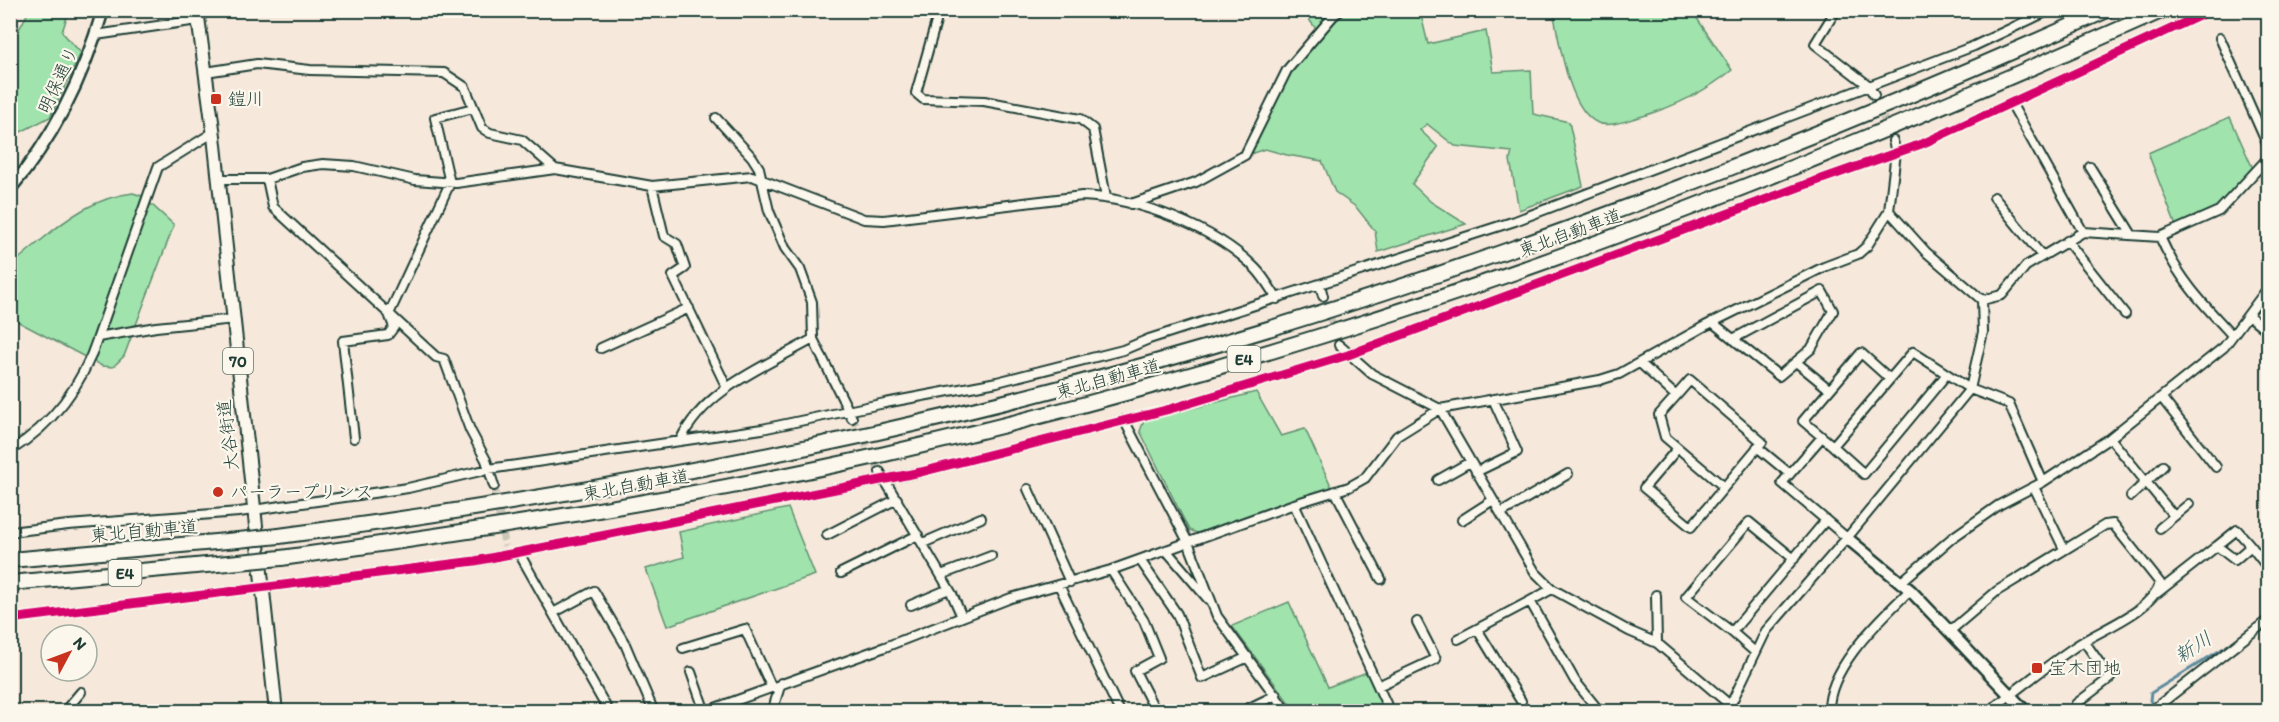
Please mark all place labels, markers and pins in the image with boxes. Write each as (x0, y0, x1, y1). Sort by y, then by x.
place label: 鎧川 (228, 88, 264, 110)
marker: 鎧川 (209, 92, 223, 106)
place label: パーラープリンス (230, 481, 373, 503)
marker: パーラープリンス (211, 485, 225, 499)
place label: 宝木団地 (2049, 657, 2121, 679)
marker: 宝木団地 (2030, 661, 2044, 675)

